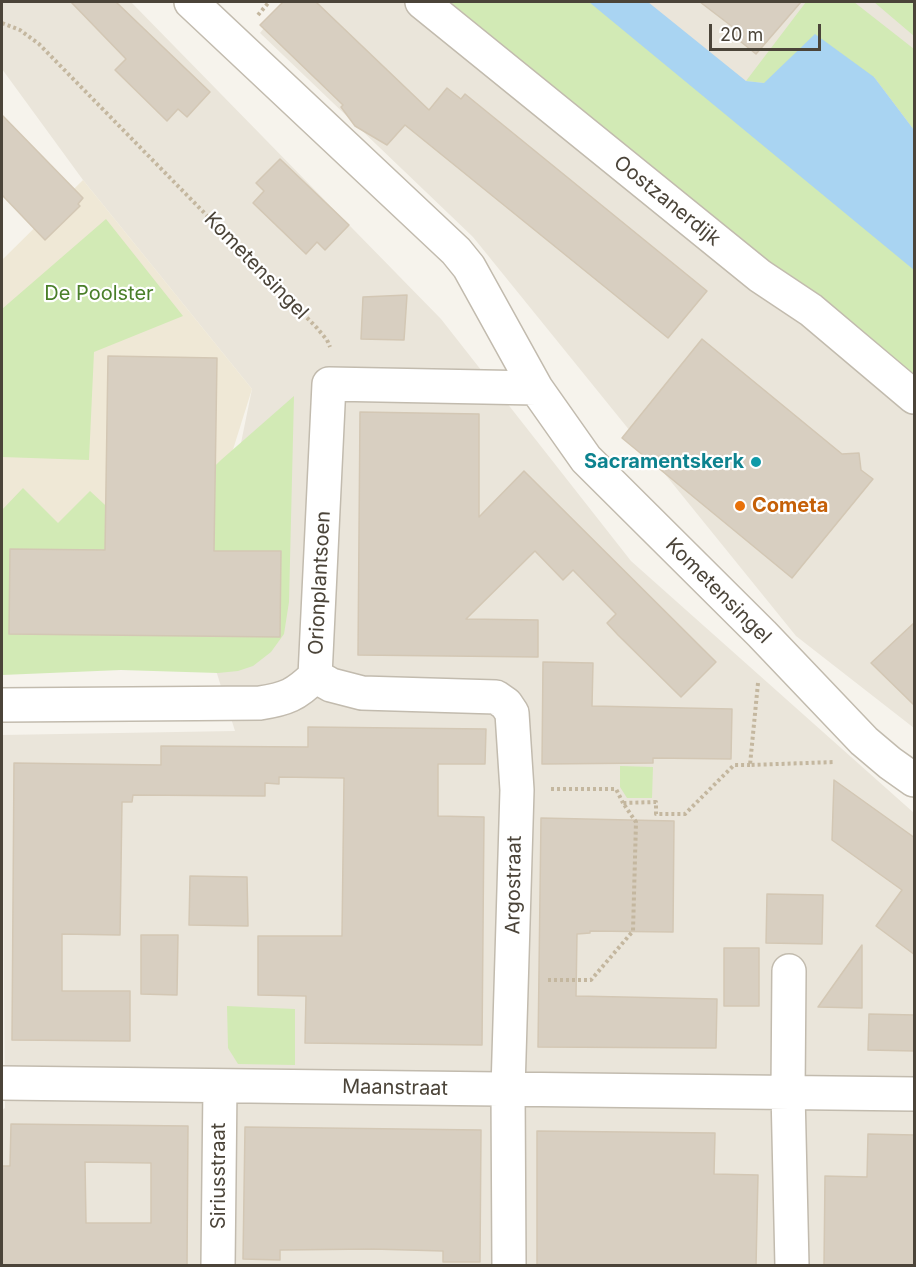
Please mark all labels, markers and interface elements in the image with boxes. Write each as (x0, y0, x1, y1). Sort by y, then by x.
scale bar (712, 12, 824, 50)
text: 20 m (720, 24, 763, 45)
street label: Oostzanerdijk (609, 151, 725, 251)
street label: Kometensingel (199, 207, 313, 325)
park label: De Poolster (44, 282, 154, 306)
place label: Sacramentskerk (584, 450, 744, 474)
marker: Sacramentskerk (749, 455, 763, 469)
place label: Cometa (752, 494, 828, 518)
marker: Cometa (733, 499, 747, 513)
street label: Orionplantsoen (304, 510, 336, 656)
street label: Kometensingel (660, 533, 776, 649)
street label: Argostraat (501, 835, 527, 935)
street label: Maanstraat (342, 1075, 448, 1101)
street label: Siriusstraat (207, 1123, 231, 1229)

